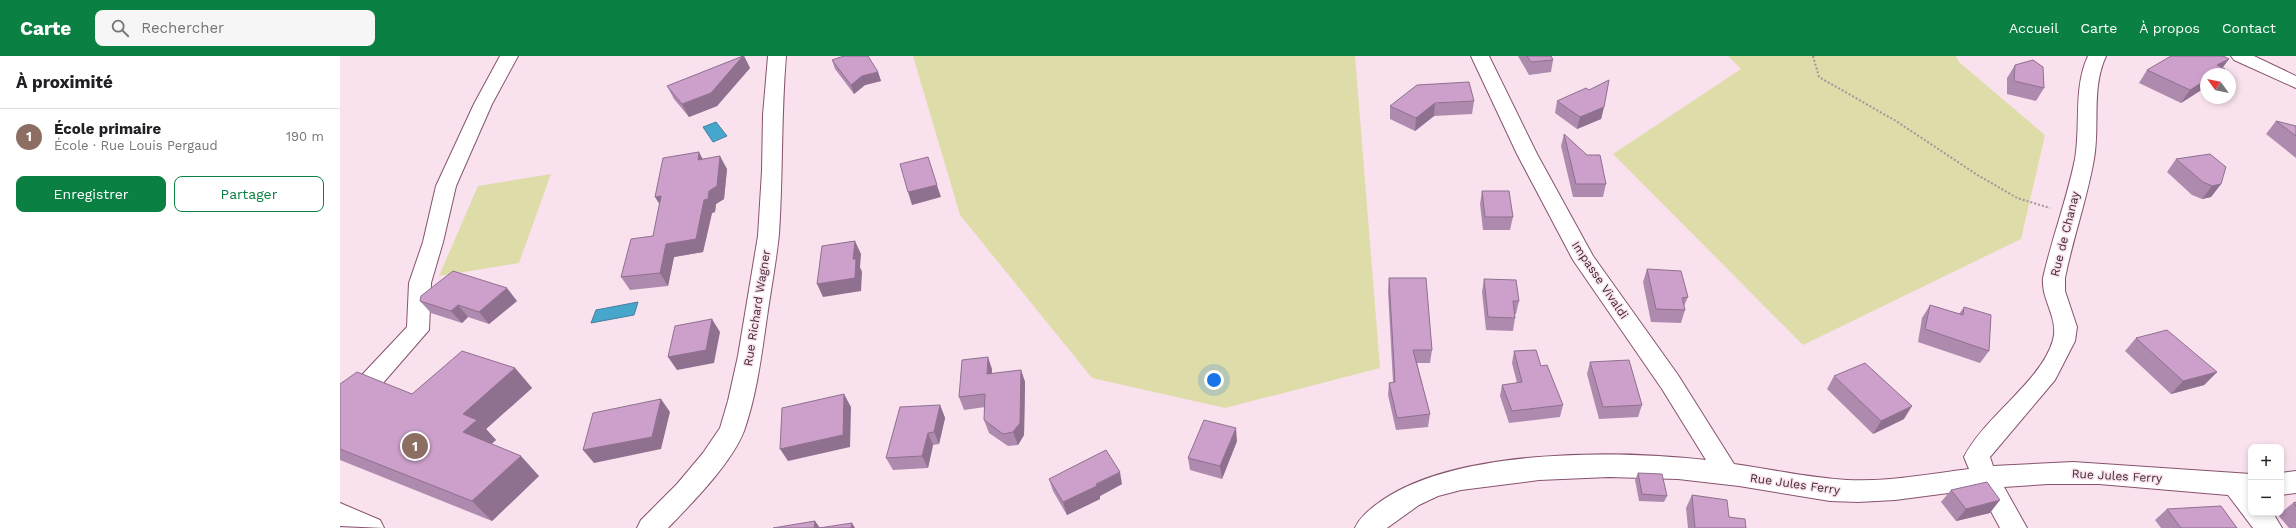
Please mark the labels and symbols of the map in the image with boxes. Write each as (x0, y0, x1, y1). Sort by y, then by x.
north arrow (2200, 68, 2236, 104)
street label: Rue de Chanay (2048, 189, 2083, 278)
street label: Impasse Vivaldi (1569, 238, 1631, 322)
street label: Rue Richard Wagner (741, 249, 773, 367)
your location (1204, 370, 1224, 390)
pin: 1 (402, 431, 428, 461)
street label: Rue Jules Ferry (2071, 467, 2163, 485)
street label: Rue Jules Ferry (1749, 471, 1842, 497)

